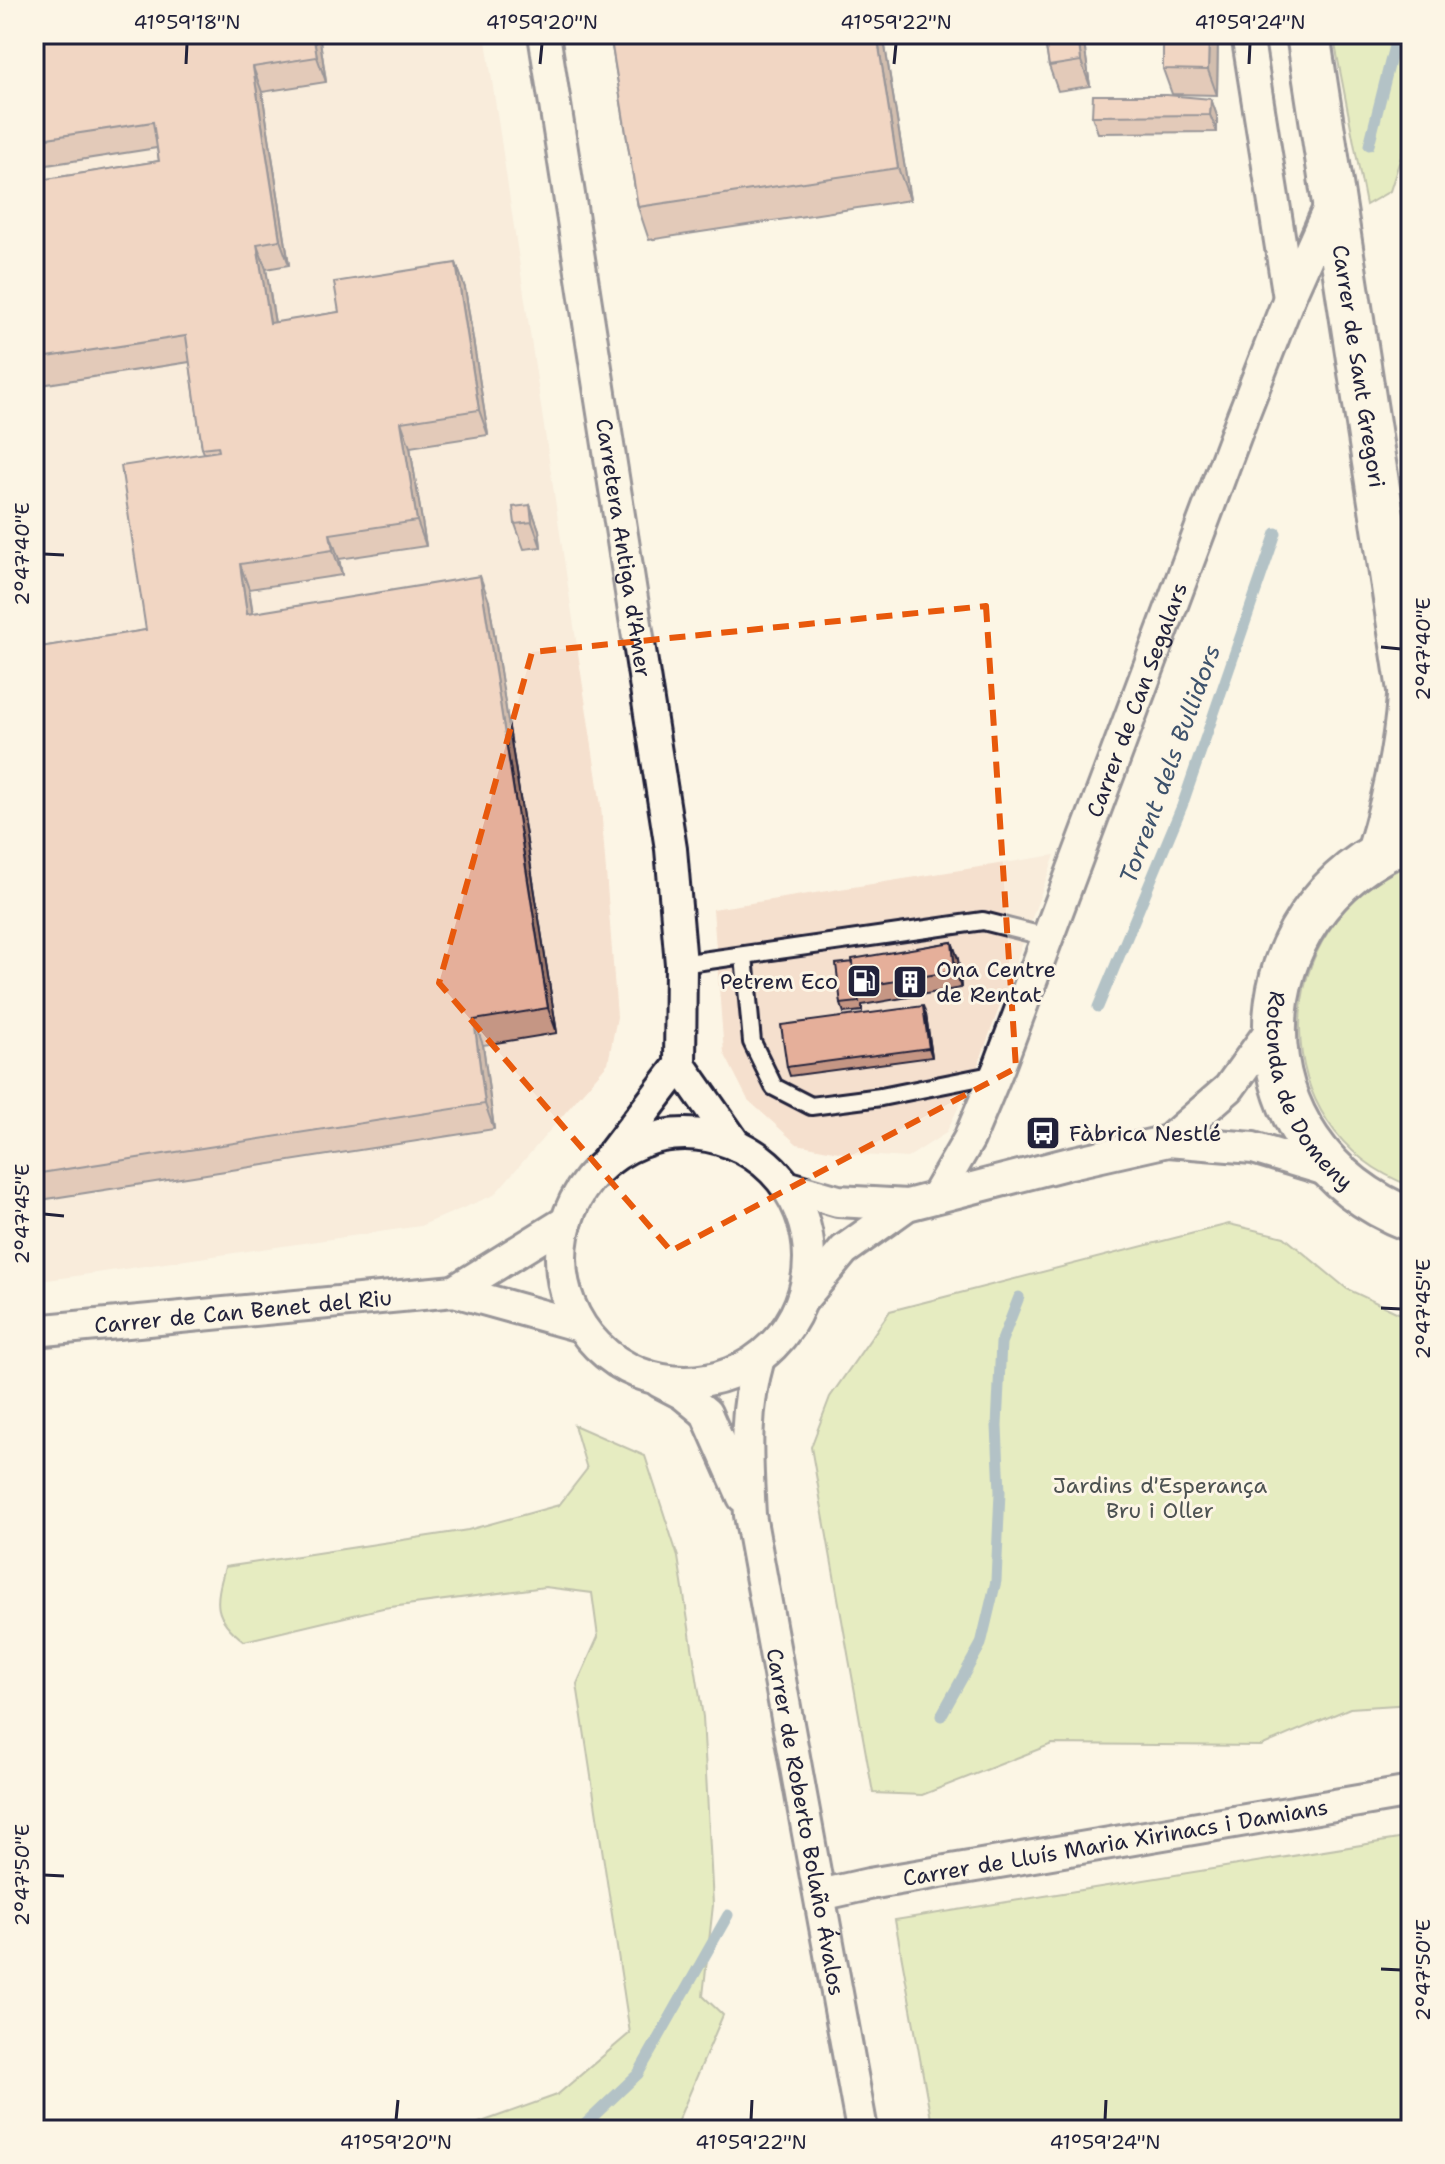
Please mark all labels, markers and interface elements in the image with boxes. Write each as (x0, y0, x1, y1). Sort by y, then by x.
text: 41°59'18"N (133, 9, 241, 35)
text: 41°59'20"N (486, 9, 598, 35)
text: 41°59'22"N (840, 9, 952, 35)
text: 41°59'24"N (1194, 9, 1306, 35)
street label: Carrer de Sant Gregori (1326, 242, 1392, 490)
street label: Carretera Antiga d'Amer (590, 416, 659, 679)
text: 2°47'40"E (9, 502, 35, 606)
street label: Carrer de Can Segalars (1079, 578, 1194, 821)
text: 2°47'40"E (1410, 597, 1436, 701)
water label: Torrent dels Bullidors (1112, 640, 1228, 888)
place label: Ona Centre de Rentat (936, 955, 1056, 1009)
fuel station icon: Petrem Eco (845, 962, 883, 1000)
building icon: Ona Centre de Rentat (891, 963, 929, 1001)
place label: Petrem Eco (720, 967, 838, 996)
street label: Rotonda de Domeny (1260, 989, 1359, 1196)
bus stop icon: Fàbrica Nestlé (1024, 1114, 1062, 1152)
place label: Fàbrica Nestlé (1069, 1119, 1222, 1148)
text: 2°47'45"E (9, 1163, 35, 1265)
text: 2°47'45"E (1410, 1258, 1436, 1360)
street label: Carrer de Can Benet del Riu (93, 1282, 393, 1340)
park label: Jardins d'Esperança Bru i Oller (1053, 1471, 1267, 1525)
street label: Carrer de Roberto Bolaño Ávalos (760, 1646, 852, 1998)
street label: Carrer de Lluís Maria Xirinacs i Damians (900, 1792, 1330, 1893)
text: 2°47'50"E (9, 1824, 35, 1926)
text: 2°47'50"E (1410, 1919, 1436, 2021)
text: 41°59'20"N (340, 2129, 452, 2155)
text: 41°59'22"N (695, 2129, 807, 2155)
text: 41°59'24"N (1049, 2129, 1161, 2155)

